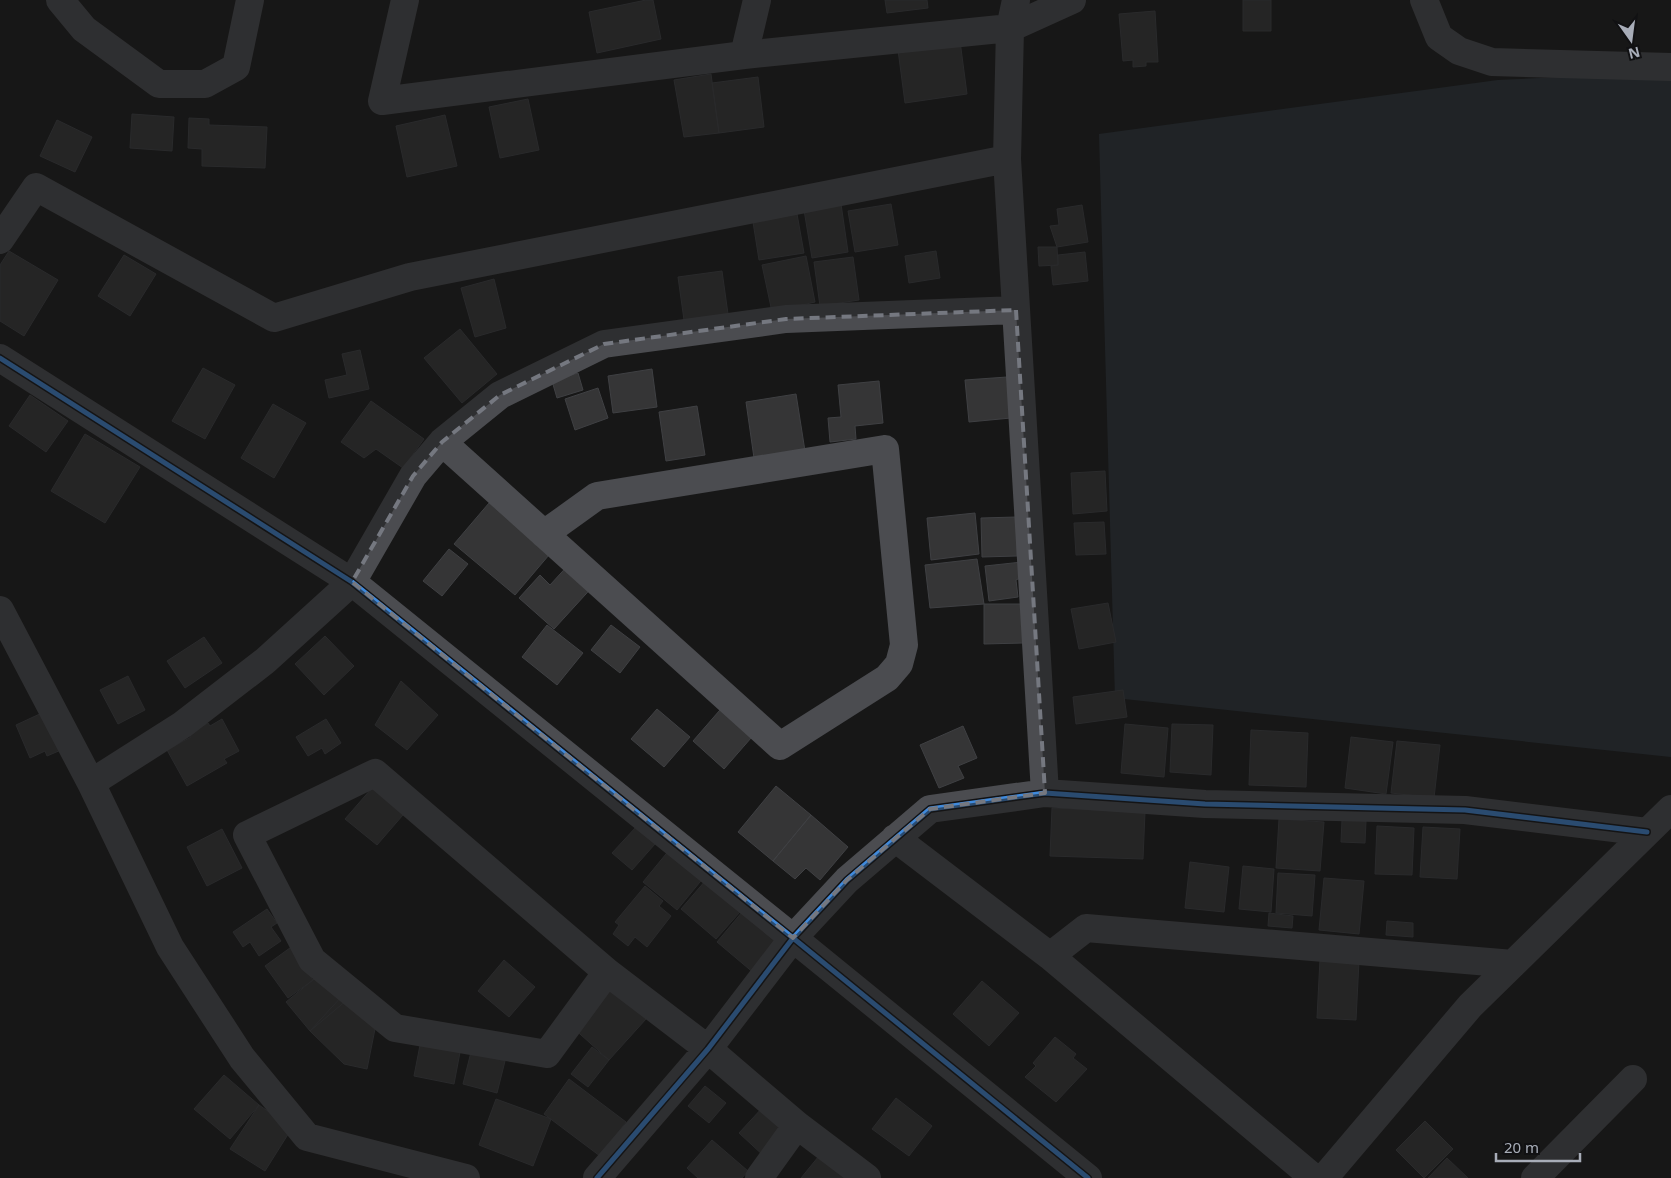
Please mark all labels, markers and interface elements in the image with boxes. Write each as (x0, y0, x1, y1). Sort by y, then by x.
north arrow (1606, 15, 1656, 65)
text: N (1626, 43, 1642, 64)
scale bar (1496, 1130, 1580, 1162)
text: 20 m (1504, 1137, 1539, 1157)

